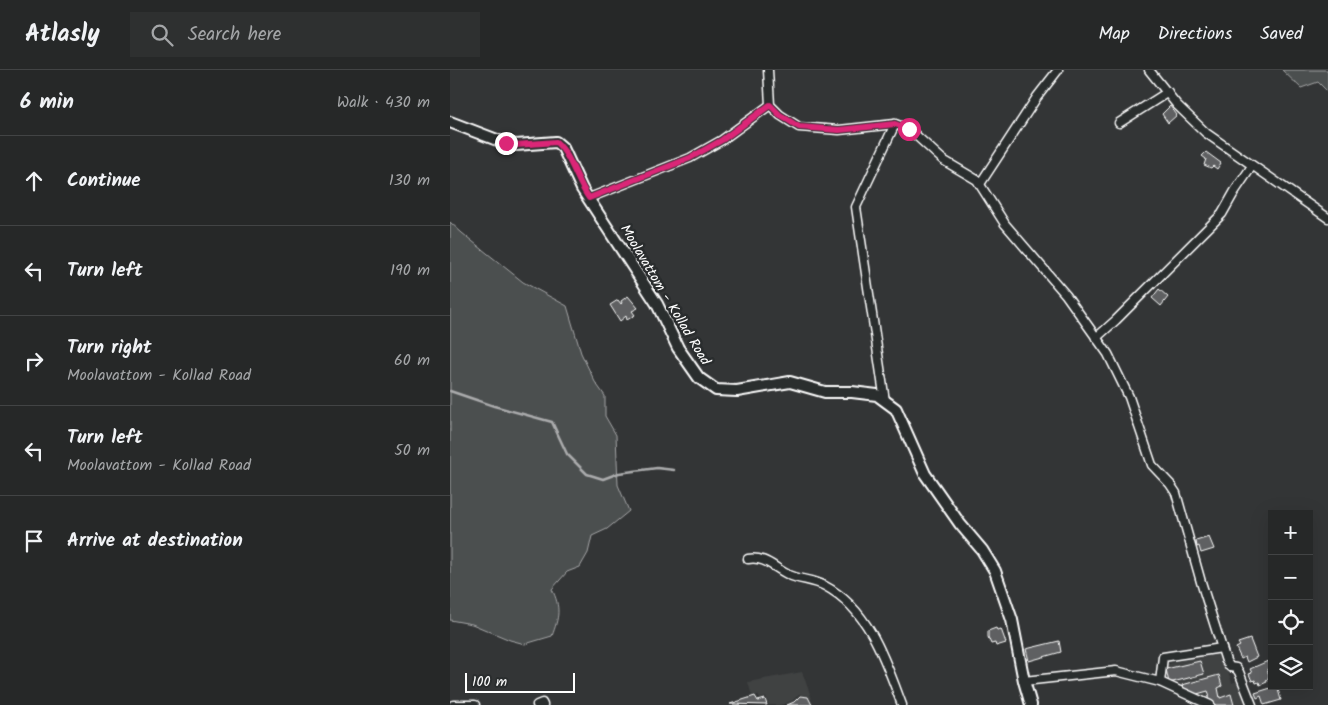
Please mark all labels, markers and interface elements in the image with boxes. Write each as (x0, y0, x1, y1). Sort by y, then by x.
search box (130, 12, 480, 57)
text: Atlasly (25, 15, 100, 54)
text: Search here (188, 20, 281, 50)
text: Map (1098, 20, 1130, 49)
text: Directions (1158, 20, 1232, 49)
text: Saved (1260, 20, 1303, 49)
icon: search (148, 21, 176, 49)
text: 6 min (20, 86, 74, 119)
text: Walk · 430 m (337, 90, 430, 115)
route start (898, 118, 921, 141)
route end (495, 132, 518, 155)
text: Continue (67, 166, 140, 196)
icon: ahead (20, 167, 48, 195)
text: 130 m (389, 168, 430, 193)
street label: Moolavattom - Kollad Road (614, 220, 716, 370)
text: Turn left (67, 256, 142, 286)
icon: left (20, 257, 48, 285)
text: 190 m (390, 258, 430, 283)
text: Turn right (67, 333, 152, 363)
icon: right (20, 347, 48, 375)
text: 60 m (394, 348, 430, 373)
text: Moolavattom - Kollad Road (67, 363, 251, 388)
text: Turn left (67, 423, 142, 453)
icon: left (20, 437, 48, 465)
text: 50 m (394, 438, 430, 463)
text: Moolavattom - Kollad Road (67, 453, 251, 478)
map controls (1268, 510, 1313, 690)
button: + (1268, 510, 1313, 555)
text: Arrive at destination (67, 526, 243, 556)
icon: arrive (20, 527, 48, 555)
button: − (1268, 555, 1313, 600)
button: locate (1268, 600, 1313, 645)
button: layers (1268, 645, 1313, 690)
scale bar (465, 670, 575, 693)
text: 100 m (472, 671, 507, 693)

